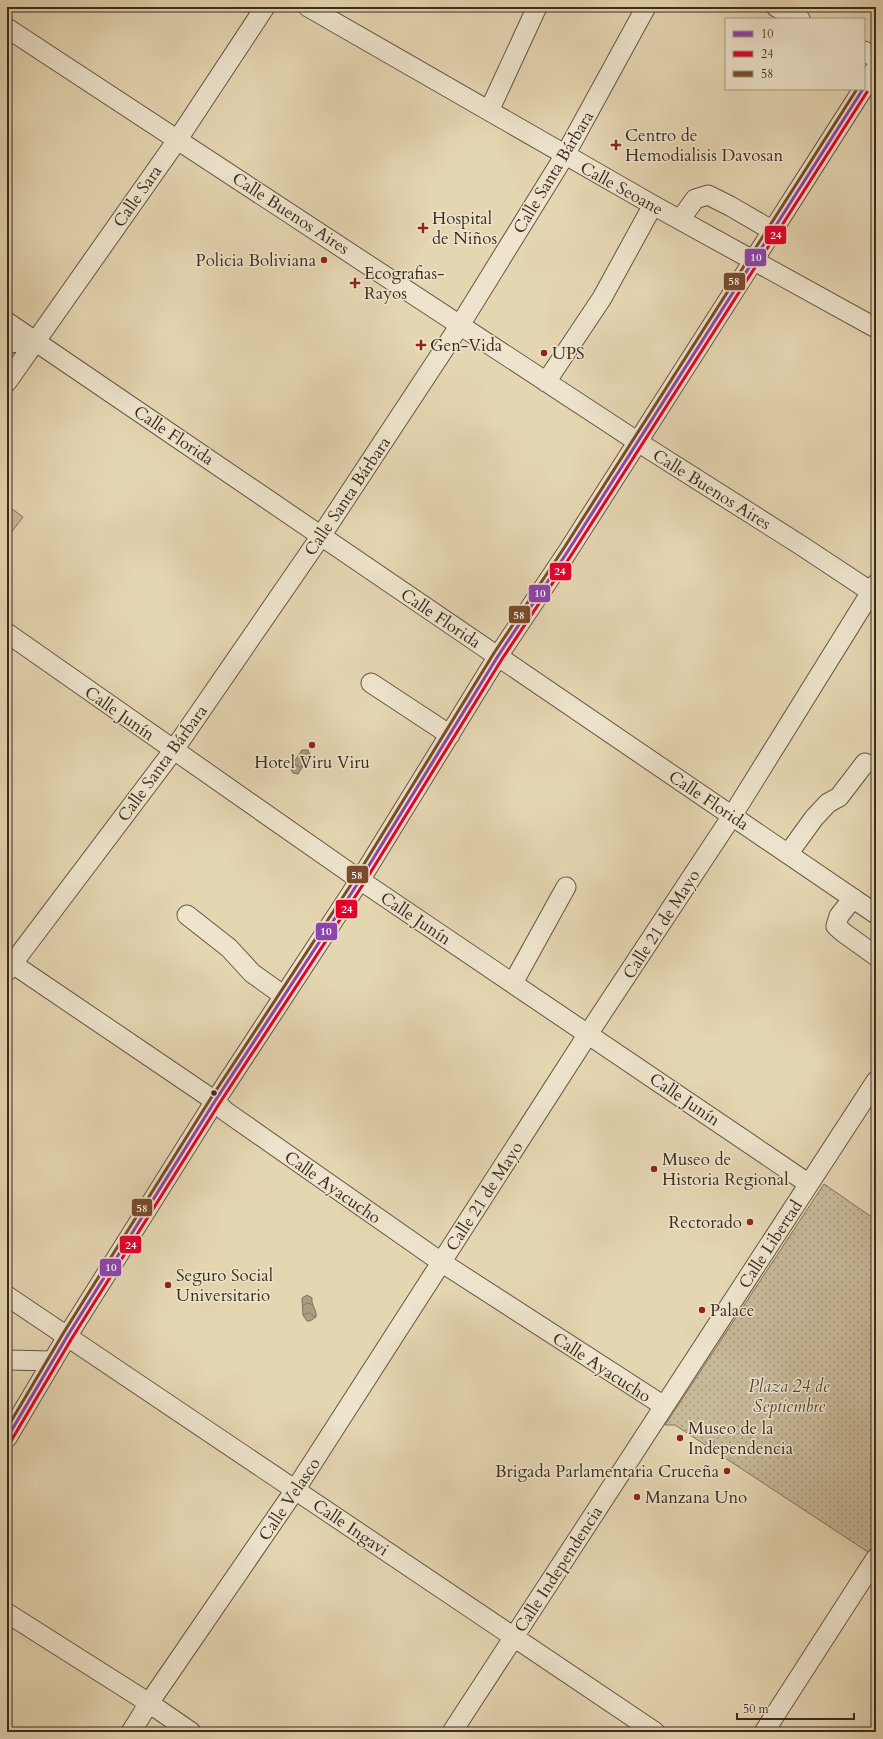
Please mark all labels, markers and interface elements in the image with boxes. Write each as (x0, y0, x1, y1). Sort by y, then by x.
legend (725, 18, 865, 90)
text: 10 (761, 26, 773, 42)
text: 24 (761, 46, 773, 62)
text: 58 (761, 66, 773, 82)
street label: Calle Santa Bárbara (508, 106, 599, 238)
place label: Centro de Hemodialisis Davosan (625, 124, 783, 167)
marker: Centro de Hemodialisis Davosan (610, 139, 622, 151)
street label: Calle Seoane (576, 156, 667, 221)
street label: Calle Sara (108, 160, 167, 232)
street label: Calle Buenos Aires (228, 167, 354, 260)
place label: Hospital de Niños (432, 207, 497, 250)
marker: Hospital de Niños (417, 222, 429, 234)
line badge: 24 (764, 225, 787, 245)
text: 24 (770, 228, 782, 243)
line badge: 10 (744, 248, 767, 267)
place label: Policia Boliviana (196, 249, 317, 272)
text: 10 (750, 250, 762, 265)
marker: Policia Boliviana (319, 255, 329, 265)
place label: Ecografias- Rayos (364, 262, 445, 305)
line badge: 58 (723, 272, 746, 291)
text: 58 (728, 274, 740, 289)
marker: Ecografias- Rayos (349, 277, 361, 289)
place label: Gen-Vida (430, 334, 503, 357)
marker: Gen-Vida (415, 339, 427, 351)
place label: UPS (552, 342, 584, 365)
marker: UPS (539, 348, 549, 358)
street label: Calle Florida (129, 400, 219, 471)
street label: Calle Santa Bárbara (299, 432, 396, 560)
street label: Calle Buenos Aires (648, 444, 776, 535)
line badge: 24 (549, 562, 572, 581)
text: 24 (554, 564, 566, 579)
street label: Calle Florida (396, 583, 486, 654)
line badge: 10 (528, 584, 551, 603)
text: 10 (534, 586, 546, 601)
line badge: 58 (508, 605, 531, 624)
text: 58 (513, 608, 525, 623)
street label: Calle Junín (80, 681, 160, 746)
street label: Calle Santa Bárbara (112, 700, 213, 826)
marker: Hotel Viru Viru (307, 740, 317, 750)
place label: Hotel Viru Viru (254, 751, 370, 774)
street label: Calle Florida (664, 765, 754, 836)
line badge: 58 (346, 865, 369, 884)
street label: Calle 21 de Mayo (617, 865, 705, 983)
text: 58 (351, 868, 363, 883)
street label: Calle Junín (376, 886, 456, 951)
line badge: 24 (335, 899, 358, 919)
text: 24 (341, 902, 353, 917)
line badge: 10 (315, 922, 338, 941)
text: 10 (320, 924, 332, 939)
street label: Calle Junín (645, 1067, 725, 1132)
unlabelled marker (209, 1088, 219, 1098)
street label: Calle 21 de Mayo (440, 1137, 528, 1255)
street label: Calle Ayacucho (280, 1146, 386, 1229)
place label: Museo de Historia Regional (662, 1148, 789, 1191)
marker: Museo de Historia Regional (649, 1164, 659, 1174)
street label: Calle Libertad (733, 1196, 808, 1293)
line badge: 58 (131, 1198, 153, 1217)
text: 58 (136, 1201, 148, 1216)
place label: Rectorado (668, 1211, 742, 1234)
marker: Rectorado (745, 1217, 755, 1227)
line badge: 24 (119, 1235, 142, 1254)
text: 24 (125, 1238, 137, 1253)
line badge: 10 (99, 1258, 122, 1277)
text: 10 (105, 1260, 117, 1275)
place label: Seguro Social Universitario (176, 1264, 274, 1307)
marker: Seguro Social Universitario (163, 1280, 173, 1290)
place label: Palace (710, 1299, 755, 1322)
marker: Palace (697, 1305, 707, 1315)
street label: Calle Ayacucho (548, 1327, 655, 1408)
park label: Plaza 24 de Septiembre (748, 1375, 830, 1418)
place label: Museo de la Independencia (688, 1417, 794, 1460)
marker: Museo de la Independencia (675, 1433, 685, 1443)
street label: Calle Velasco (253, 1453, 326, 1545)
place label: Brigada Parlamentaria Cruceña (495, 1460, 720, 1483)
marker: Brigada Parlamentaria Cruceña (722, 1466, 732, 1476)
place label: Manzana Uno (645, 1486, 747, 1509)
marker: Manzana Uno (632, 1492, 642, 1502)
street label: Calle Ingavi (308, 1494, 393, 1561)
street label: Calle Independencia (509, 1501, 608, 1637)
scale bar (737, 1695, 854, 1721)
text: 50 m (743, 1701, 770, 1717)

